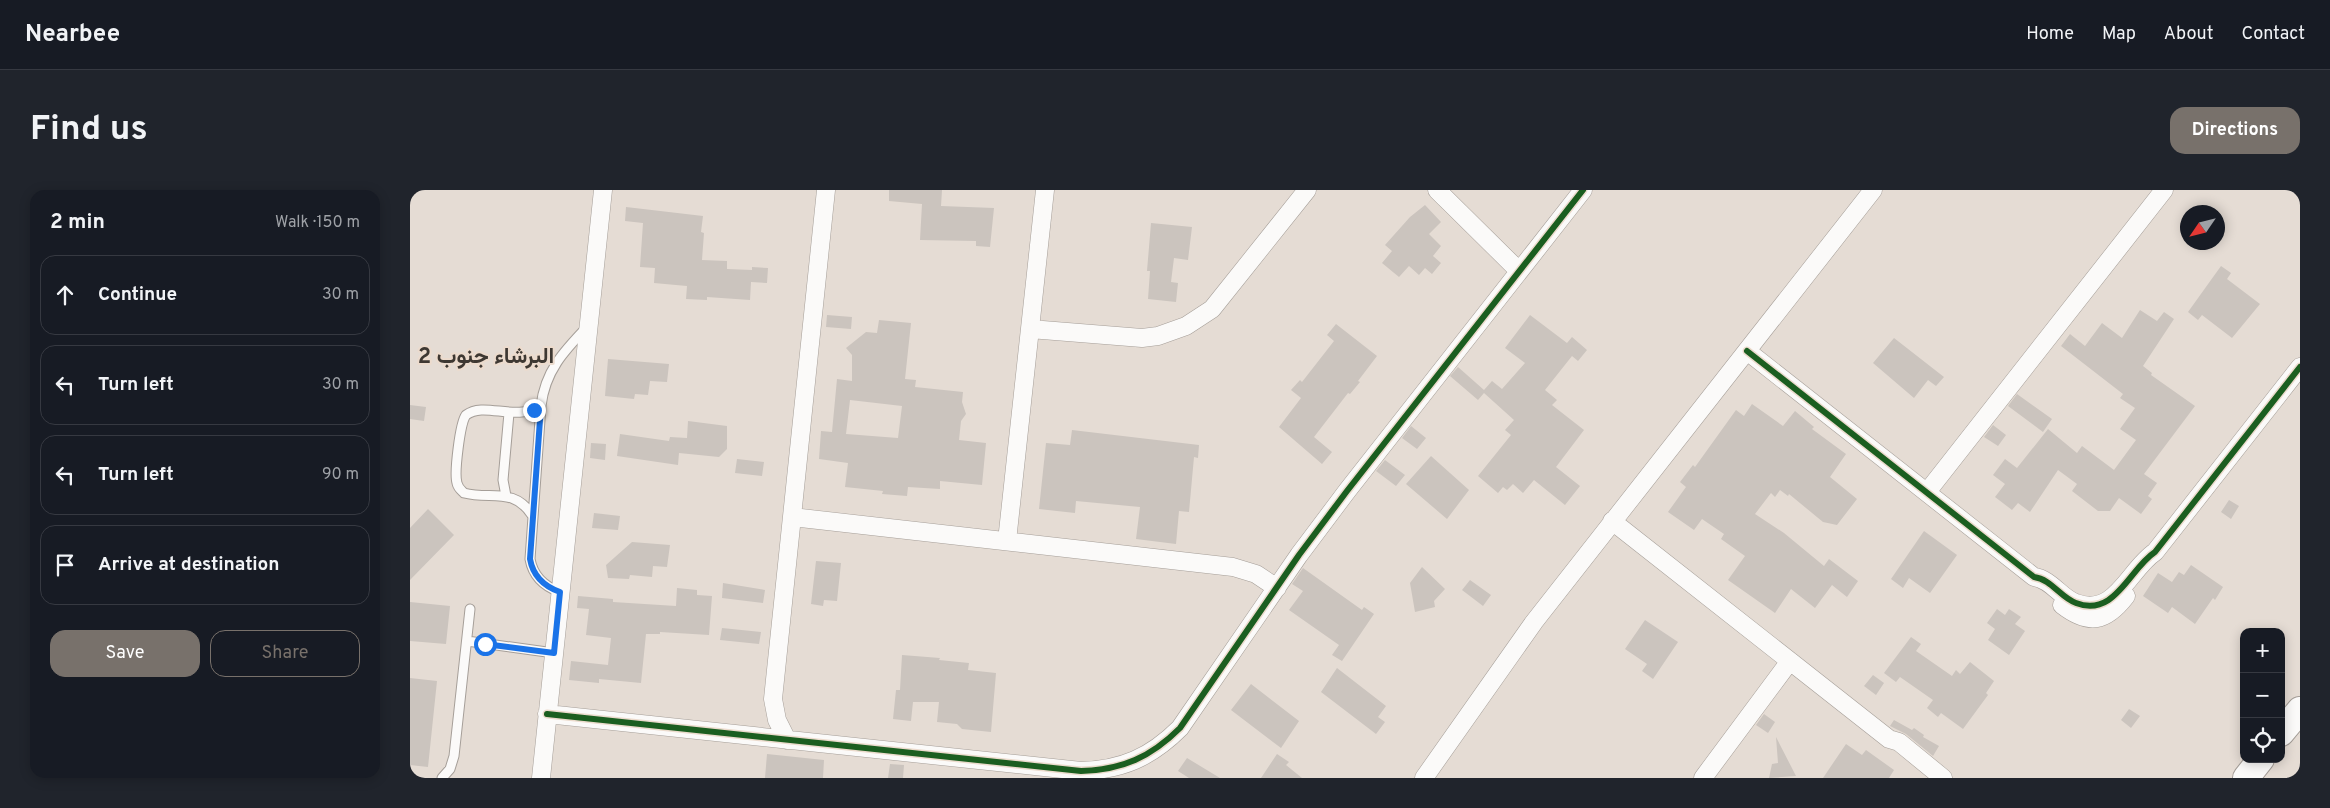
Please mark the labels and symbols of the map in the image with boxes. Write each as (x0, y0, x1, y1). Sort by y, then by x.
north arrow (2180, 205, 2225, 250)
district label: البرشاء جنوب 2 (418, 344, 554, 371)
route end (523, 399, 546, 422)
route start (474, 633, 497, 656)

